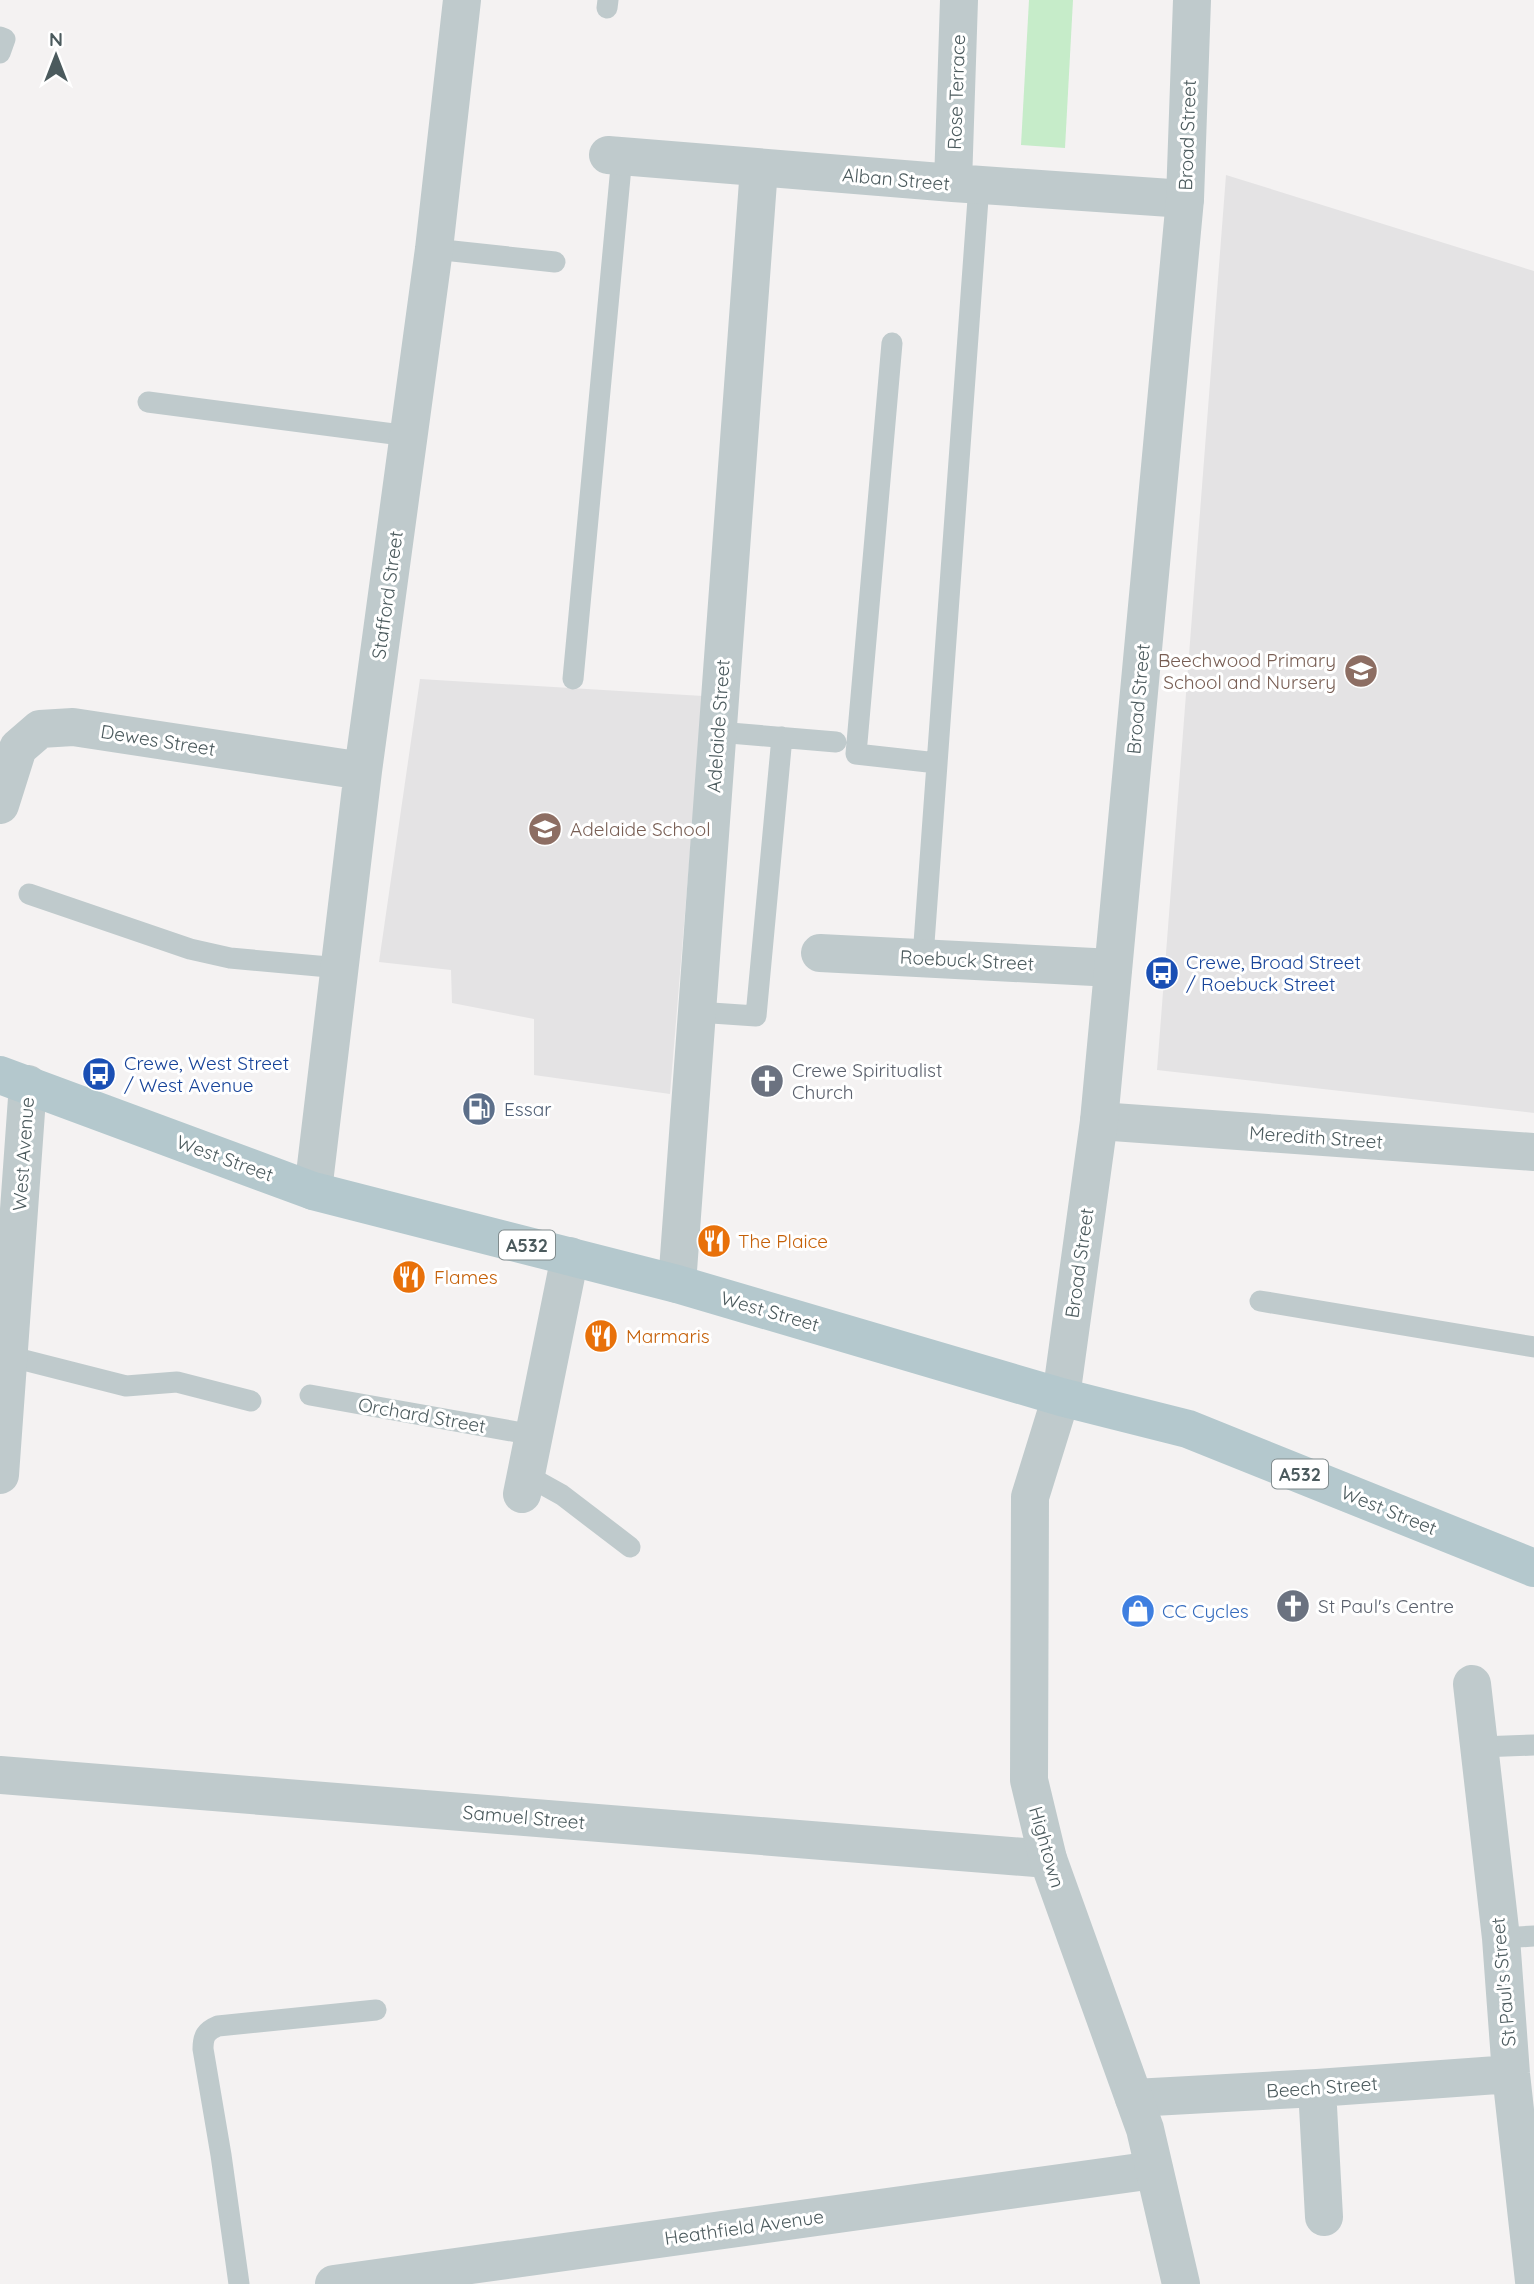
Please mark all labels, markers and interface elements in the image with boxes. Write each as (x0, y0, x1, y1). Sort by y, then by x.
north arrow (21, 21, 91, 91)
text: N (49, 27, 63, 51)
street label: Rose Terrace (942, 34, 970, 150)
street label: Broad Street (1173, 79, 1201, 191)
street label: Alban Street (841, 162, 951, 196)
street label: Stafford Street (366, 529, 408, 661)
street label: Broad Street (1121, 643, 1155, 755)
place label: Beechwood Primary School and Nursery (1158, 648, 1336, 694)
school or university icon: Beechwood Primary School and Nursery (1342, 652, 1380, 690)
street label: Adelaide Street (701, 658, 735, 794)
street label: Dewes Street (99, 719, 217, 761)
school or university icon: Adelaide School (526, 810, 564, 848)
place label: Adelaide School (570, 817, 711, 841)
street label: Roebuck Street (899, 945, 1035, 975)
place label: Crewe, Broad Street / Roebuck Street (1186, 950, 1361, 996)
bus stop icon: Crewe, Broad Street / Roebuck Street (1143, 954, 1181, 992)
place label: Crewe, West Street / West Avenue (124, 1051, 289, 1097)
bus stop icon: Crewe, West Street / West Avenue (80, 1055, 118, 1093)
place label: Crewe Spiritualist Church (792, 1058, 942, 1104)
church icon: Crewe Spiritualist Church (748, 1062, 786, 1100)
fuel station icon: Essar (460, 1090, 498, 1128)
street label: West Avenue (7, 1096, 39, 1212)
place label: Essar (504, 1097, 552, 1121)
street label: Meredith Street (1248, 1120, 1384, 1154)
street label: West Street (173, 1129, 277, 1187)
street label: Broad Street (1059, 1206, 1099, 1320)
restaurant icon: The Plaice (695, 1222, 733, 1260)
place label: The Plaice (738, 1229, 828, 1253)
road number: A532 (499, 1230, 555, 1260)
restaurant icon: Flames (390, 1258, 428, 1296)
place label: Flames (434, 1265, 498, 1289)
street label: West Street (718, 1286, 822, 1336)
restaurant icon: Marmaris (582, 1317, 620, 1355)
place label: Marmaris (626, 1324, 710, 1348)
street label: Orchard Street (356, 1392, 488, 1438)
road number: A532 (1272, 1460, 1328, 1489)
street label: West Street (1338, 1480, 1440, 1540)
church icon: St Paul's Centre (1274, 1587, 1312, 1625)
shop icon: CC Cycles (1119, 1592, 1157, 1630)
place label: St Paul's Centre (1318, 1594, 1454, 1618)
place label: CC Cycles (1162, 1599, 1249, 1623)
street label: Samuel Street (462, 1800, 586, 1834)
street label: Hightown (1024, 1804, 1070, 1890)
street label: St Paul's Street (1485, 1916, 1521, 2048)
street label: Beech Street (1266, 2071, 1378, 2103)
street label: Heathfield Avenue (663, 2204, 825, 2250)

